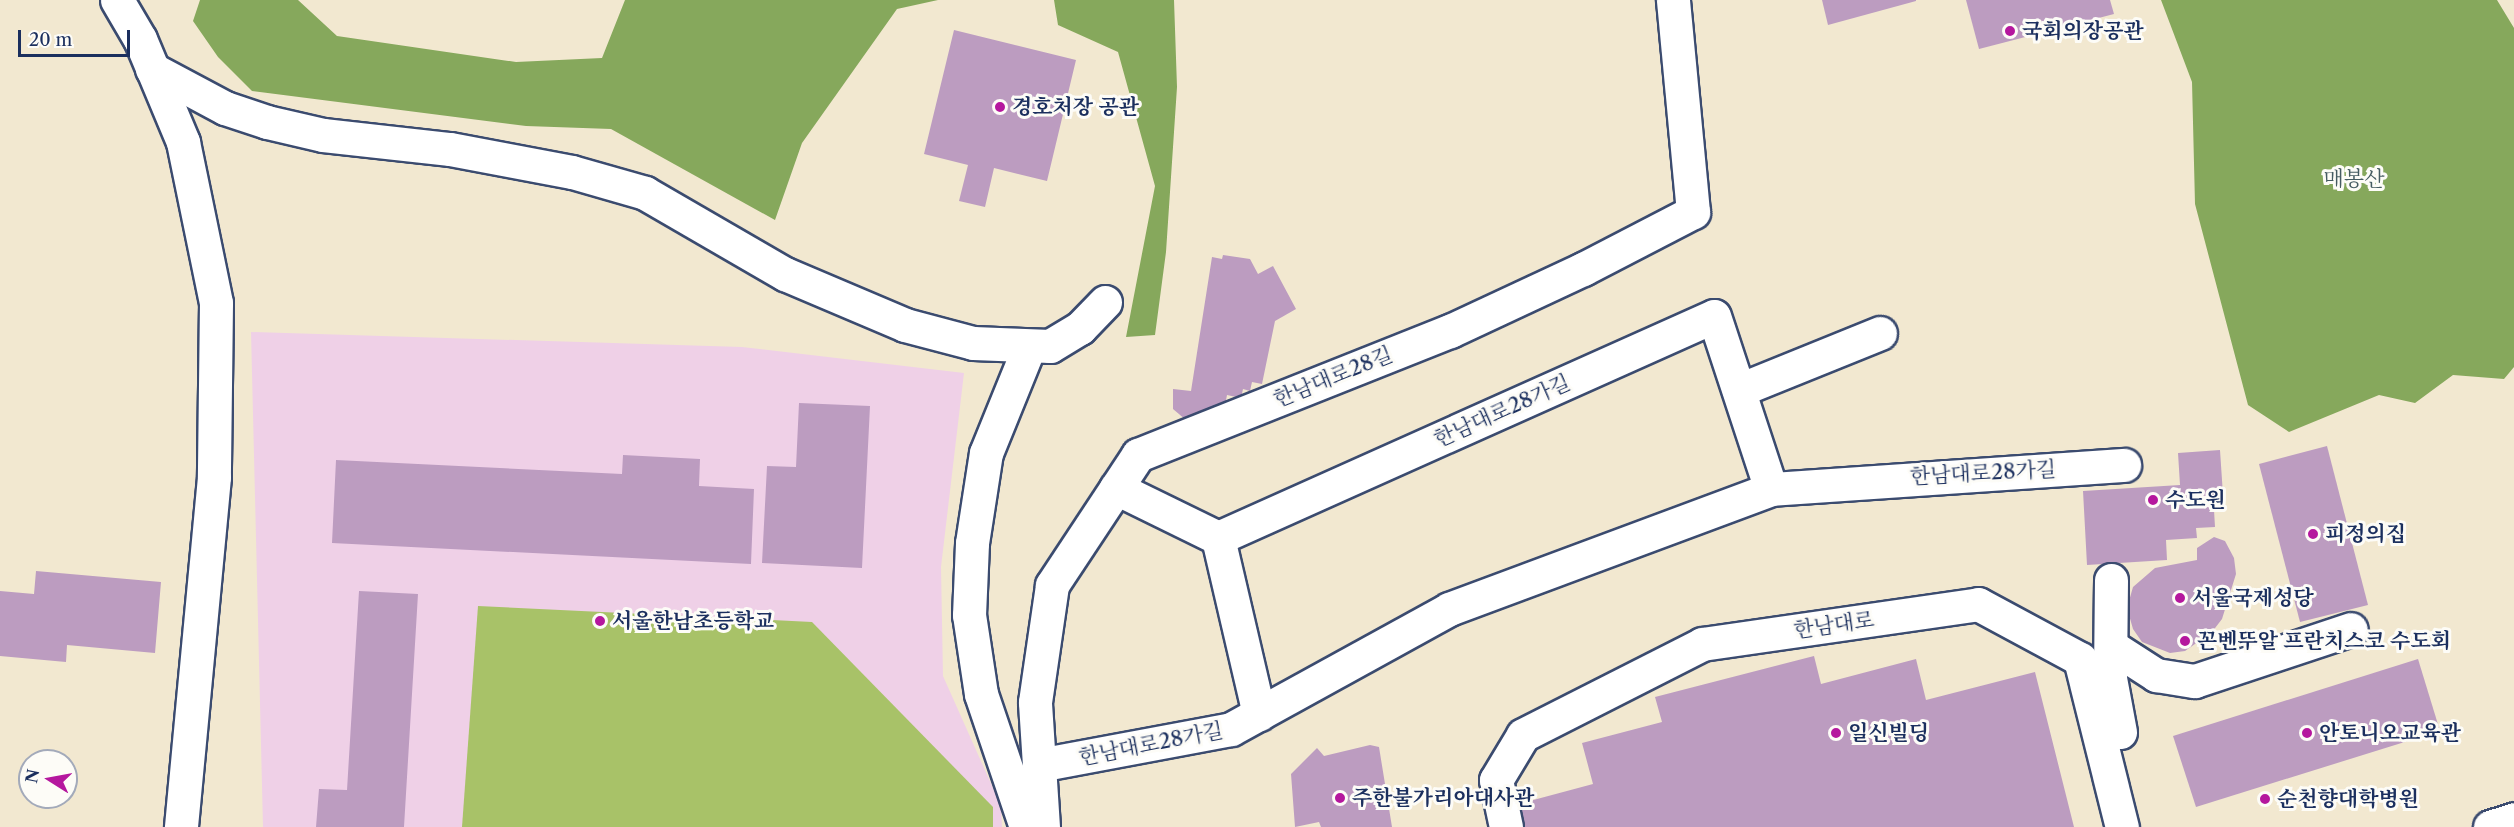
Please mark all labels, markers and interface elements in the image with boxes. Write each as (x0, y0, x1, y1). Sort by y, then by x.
scale bar (21, 18, 134, 56)
place label: 국회의장공관 (2022, 18, 2144, 44)
marker: 국회의장공관 (2003, 24, 2017, 38)
text: 20 m (29, 29, 72, 51)
place label: 경호처장 공관 (1012, 94, 1139, 120)
marker: 경호처장 공관 (993, 100, 1007, 114)
park label: 매봉산 (2324, 166, 2384, 192)
street label: 한남대로28길 (1270, 342, 1396, 412)
street label: 한남대로28가길 (1430, 370, 1574, 452)
street label: 한남대로28가길 (1909, 457, 2057, 489)
place label: 수도원 (2165, 487, 2226, 513)
marker: 수도원 (2146, 493, 2160, 507)
place label: 피정의집 (2325, 521, 2406, 547)
marker: 피정의집 (2306, 527, 2320, 541)
place label: 서울국제성당 (2192, 585, 2314, 611)
marker: 서울국제성당 (2173, 591, 2187, 605)
street label: 한남대로 (1792, 607, 1876, 643)
place label: 서울한남초등학교 (612, 608, 774, 634)
marker: 서울한남초등학교 (593, 614, 607, 628)
place label: 꼰벤뚜알 프란치스코 수도회 (2197, 628, 2451, 654)
marker: 꼰벤뚜알 프란치스코 수도회 (2178, 634, 2192, 648)
street label: 한남대로28가길 (1077, 718, 1225, 770)
place label: 일신빌딩 (1848, 720, 1929, 746)
place label: 안토니오교육관 (2319, 720, 2461, 746)
marker: 일신빌딩 (1829, 726, 1843, 740)
marker: 안토니오교육관 (2300, 726, 2314, 740)
north arrow (18, 749, 78, 809)
text: N (21, 767, 43, 785)
place label: 주한불가리아대사관 (1352, 785, 1535, 811)
place label: 순천향대학병원 (2277, 786, 2419, 812)
marker: 주한불가리아대사관 (1333, 791, 1347, 805)
marker: 순천향대학병원 (2258, 792, 2272, 806)

